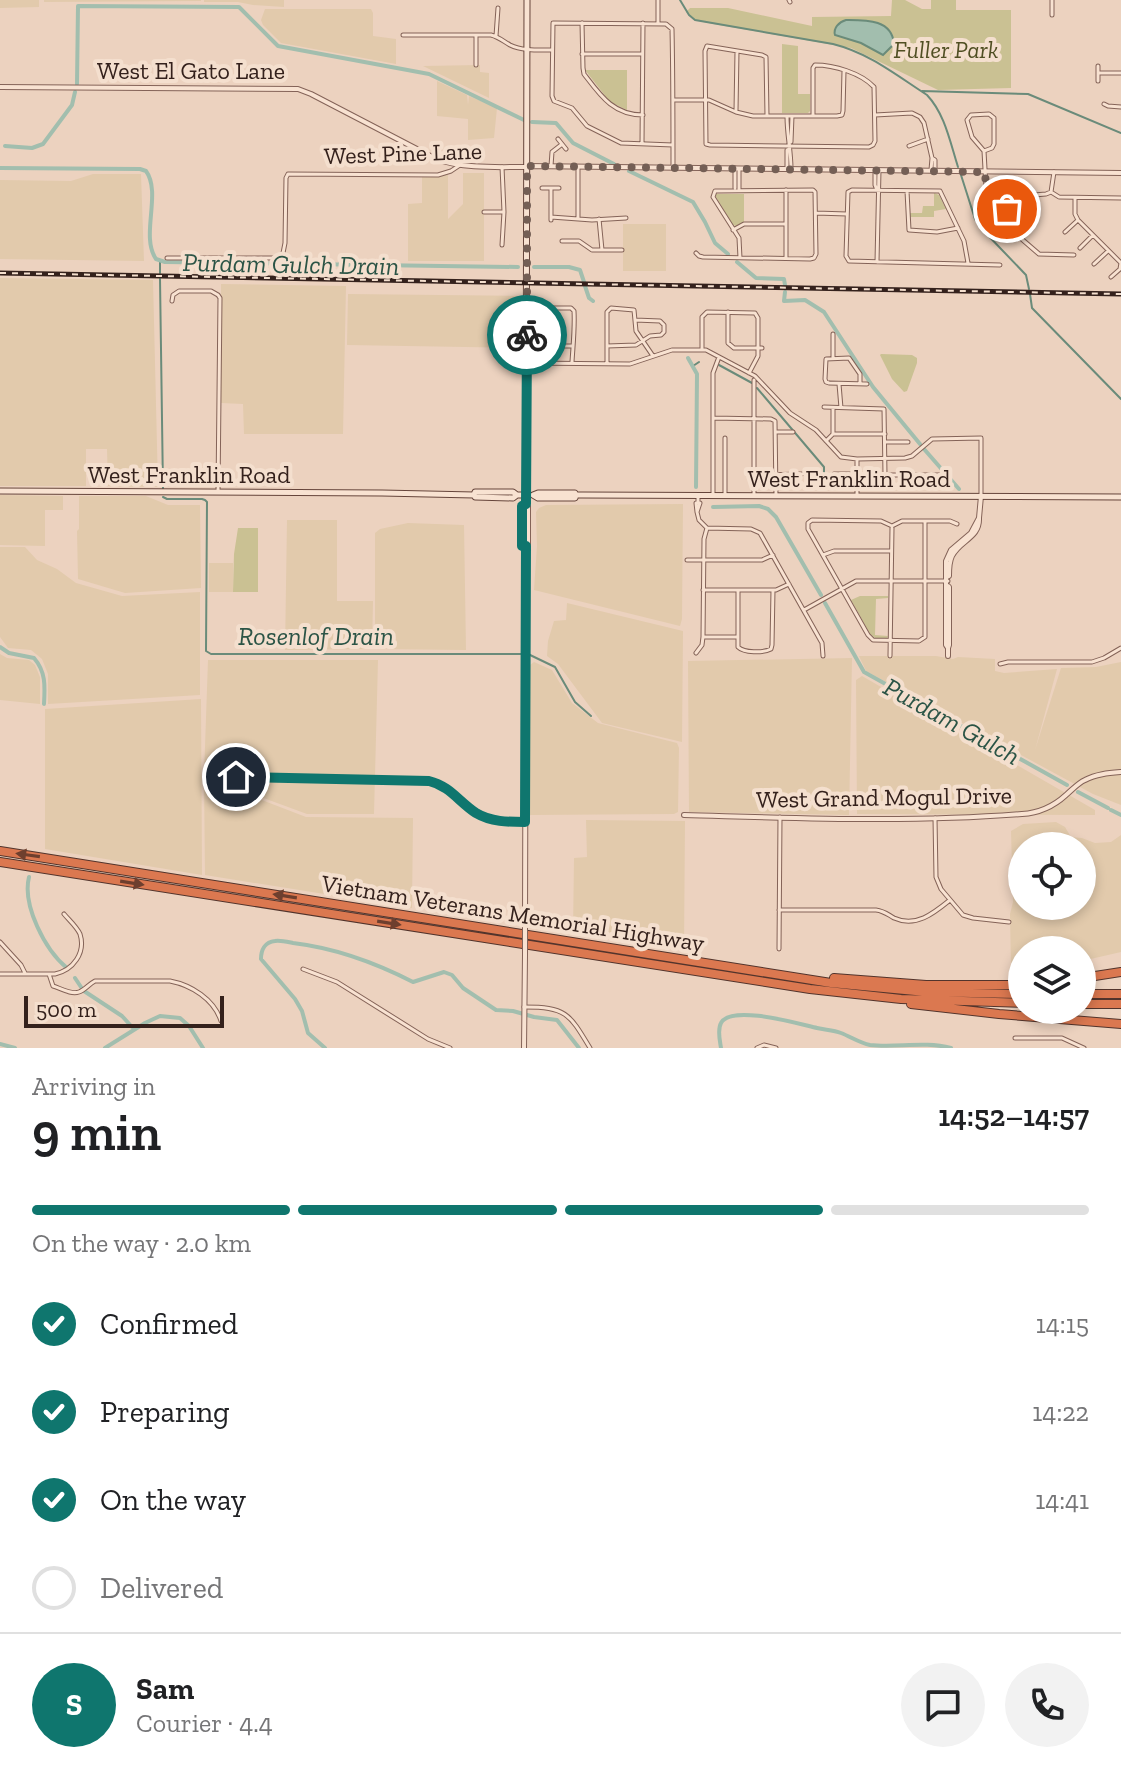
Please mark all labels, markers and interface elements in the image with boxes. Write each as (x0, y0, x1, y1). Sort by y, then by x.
park label: Fuller Park (894, 35, 999, 64)
street label: West El Gato Lane (97, 56, 285, 85)
street label: West Pine Lane (323, 136, 483, 170)
pin (973, 175, 1041, 243)
icon: bag (985, 187, 1029, 231)
water label: Purdam Gulch Drain (182, 246, 400, 282)
courier (487, 295, 567, 375)
icon: bike (505, 313, 549, 357)
street label: West Franklin Road (88, 460, 290, 489)
street label: West Franklin Road (748, 464, 950, 493)
water label: Rosenlof Drain (238, 620, 394, 652)
water label: Purdam Gulch (878, 670, 1026, 772)
pin (202, 743, 270, 811)
icon: home (214, 755, 258, 799)
street label: West Grand Mogul Drive (756, 780, 1012, 814)
map controls (1008, 832, 1096, 1024)
button: locate (1008, 832, 1096, 920)
one-way arrow (15, 848, 40, 861)
street label: Vietnam Veterans Memorial Highway (318, 868, 707, 958)
one-way arrow (120, 878, 145, 890)
one-way arrow (272, 889, 297, 902)
one-way arrow (377, 918, 402, 930)
button: layers (1008, 936, 1096, 1024)
scale bar (24, 992, 224, 1028)
text: 500 m (36, 996, 97, 1023)
text: Arriving in (32, 1070, 155, 1102)
text: 14:52–14:57 (938, 1098, 1089, 1134)
text: 9 min (32, 1101, 161, 1163)
text: On the way · 2.0 km (32, 1227, 251, 1259)
icon: check (32, 1302, 76, 1346)
text: Confirmed (100, 1306, 238, 1342)
text: 14:15 (1036, 1308, 1089, 1340)
icon: check (32, 1390, 76, 1434)
text: Preparing (100, 1394, 230, 1430)
text: 14:22 (1032, 1396, 1089, 1428)
icon: check (32, 1478, 76, 1522)
text: On the way (100, 1482, 246, 1518)
text: 14:41 (1035, 1484, 1089, 1516)
text: Delivered (100, 1570, 223, 1606)
button: chat (901, 1663, 985, 1747)
button: phone (1005, 1663, 1089, 1747)
text: Sam (136, 1671, 194, 1707)
text: S (66, 1687, 82, 1723)
text: Courier · 4.4 (136, 1707, 273, 1739)

